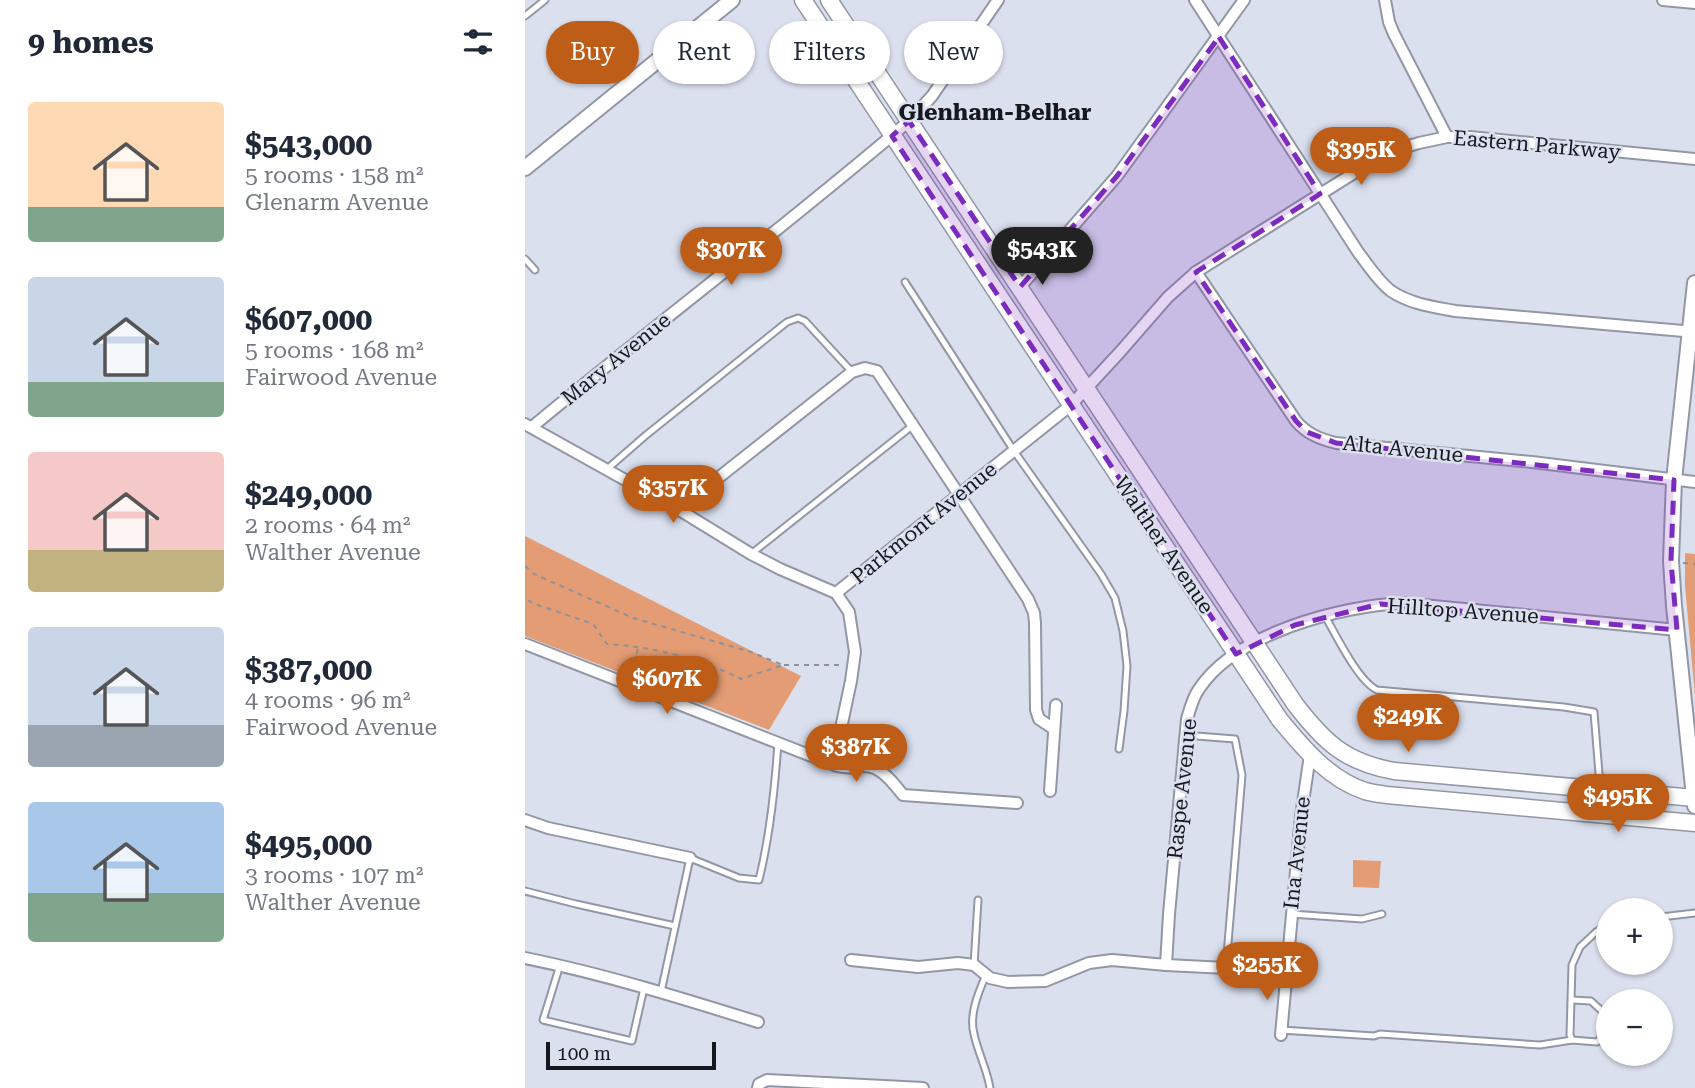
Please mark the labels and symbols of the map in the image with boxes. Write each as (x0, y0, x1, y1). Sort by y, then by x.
district label: Glenham-Belhar (899, 99, 1091, 126)
street label: Eastern Parkway (1452, 126, 1622, 164)
pin: $395K (1312, 128, 1410, 187)
pin: $307K (682, 228, 780, 287)
pin: $543K (993, 228, 1091, 287)
street label: Mary Avenue (557, 308, 675, 410)
street label: Alta Avenue (1341, 431, 1465, 467)
street label: Parkmont Avenue (846, 457, 1002, 589)
pin: $357K (624, 466, 722, 525)
street label: Walther Avenue (1109, 472, 1219, 618)
street label: Hilltop Avenue (1386, 594, 1540, 628)
pin: $607K (618, 656, 716, 716)
pin: $249K (1359, 694, 1457, 754)
street label: Raspe Avenue (1163, 717, 1201, 861)
pin: $387K (807, 724, 905, 784)
pin: $495K (1569, 774, 1667, 834)
street label: Ina Avenue (1279, 795, 1315, 911)
pin: $255K (1218, 942, 1316, 1002)
scale bar (546, 1039, 716, 1071)

